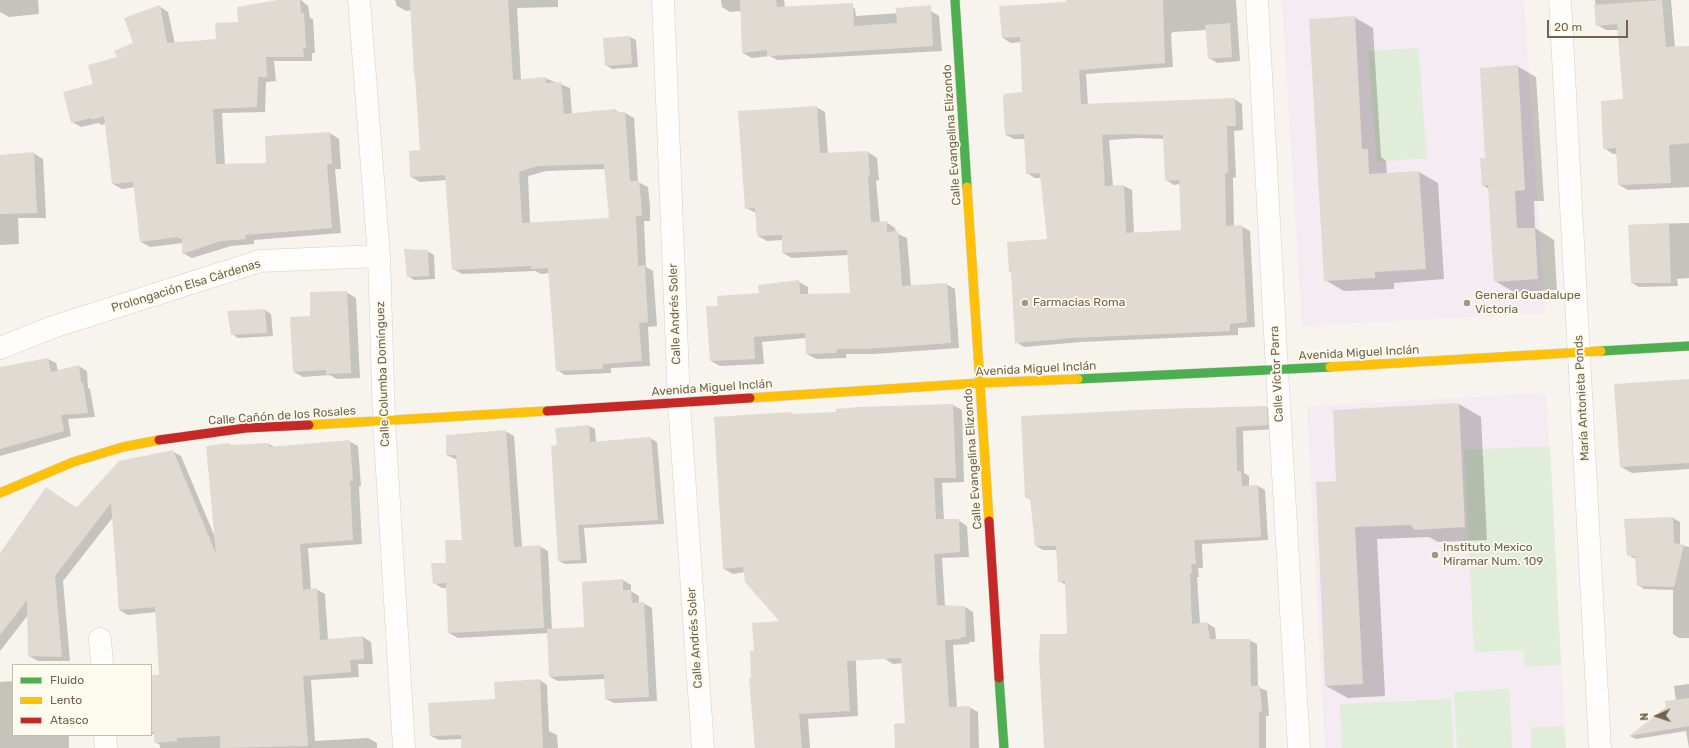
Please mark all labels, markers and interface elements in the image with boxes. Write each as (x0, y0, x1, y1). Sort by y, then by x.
scale bar (1549, 12, 1630, 38)
text: 20 m (1554, 20, 1582, 34)
street label: Calle Evangelina Elizondo (940, 64, 964, 206)
street label: Prolongación Elsa Cárdenas (110, 256, 262, 316)
street label: Calle Andrés Soler (666, 263, 684, 365)
place label: General Guadalupe Victoria (1475, 289, 1581, 317)
place label: Farmacias Roma (1033, 296, 1125, 310)
marker: Farmacias Roma (1020, 298, 1030, 308)
marker: General Guadalupe Victoria (1462, 298, 1472, 308)
street label: Calle Columba Domínguez (373, 301, 393, 447)
street label: Calle Víctor Parra (1267, 325, 1287, 423)
street label: María Antonieta Ponds (1572, 335, 1592, 461)
street label: Avenida Miguel Inclán (1298, 343, 1420, 363)
street label: Avenida Miguel Inclán (975, 359, 1097, 379)
street label: Avenida Miguel Inclán (651, 377, 773, 399)
street label: Calle Evangelina Elizondo (961, 388, 985, 530)
street label: Calle Cañón de los Rosales (208, 404, 356, 428)
place label: Instituto Mexico Miramar Num. 109 (1443, 541, 1543, 569)
marker: Instituto Mexico Miramar Num. 109 (1430, 550, 1440, 560)
street label: Calle Andrés Soler (684, 587, 706, 689)
legend (12, 664, 152, 736)
text: Fluido (50, 673, 84, 687)
text: Lento (50, 693, 82, 707)
north arrow (1637, 696, 1677, 736)
text: N (1638, 712, 1651, 721)
text: Atasco (50, 713, 89, 727)

